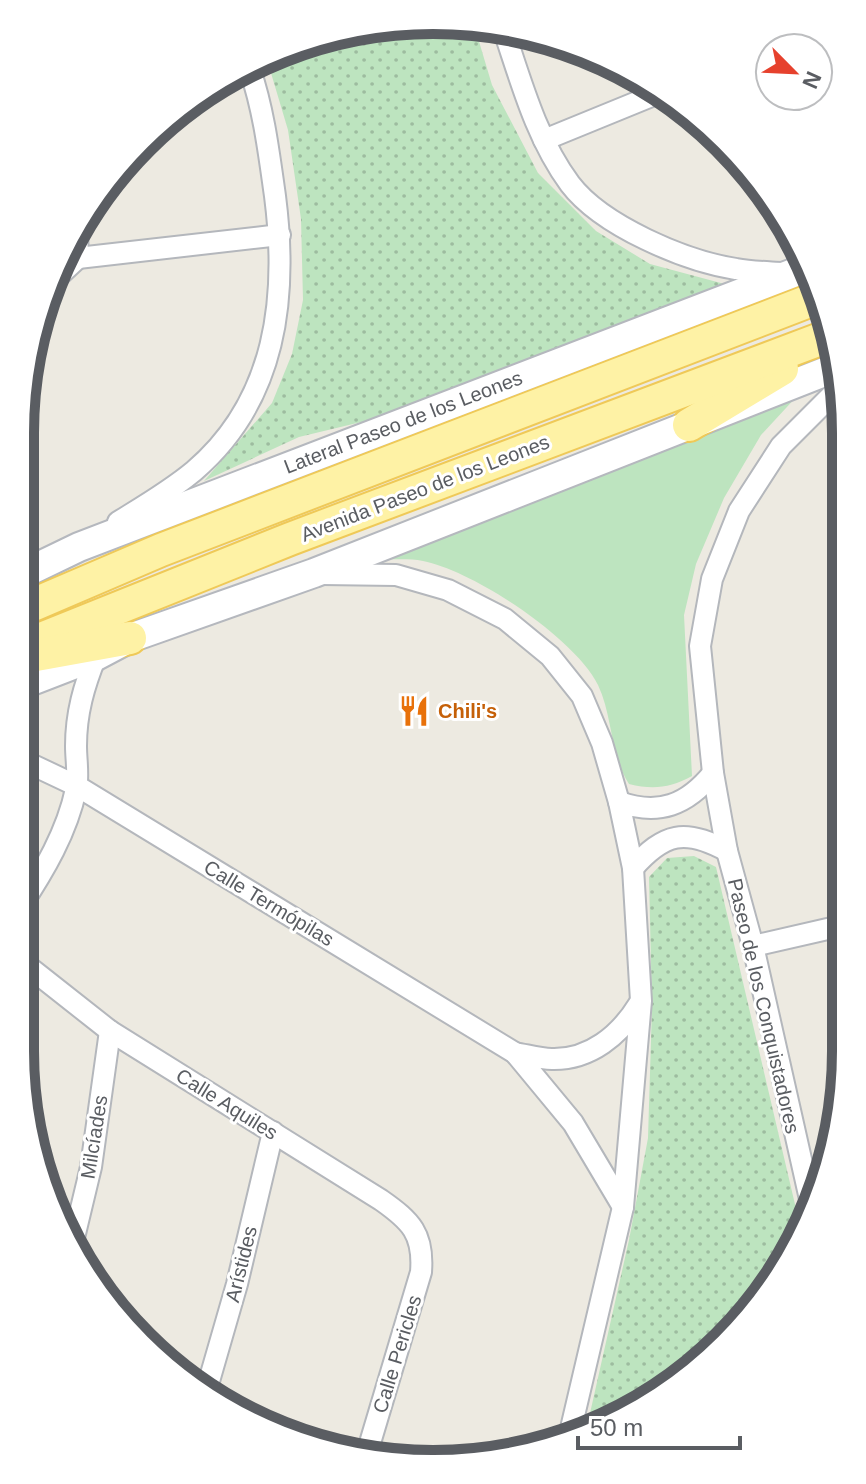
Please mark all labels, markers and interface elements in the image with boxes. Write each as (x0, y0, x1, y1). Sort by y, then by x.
north arrow (754, 32, 834, 112)
text: N (797, 68, 826, 92)
street label: Lateral Paseo de los Leones (281, 366, 525, 478)
street label: Avenida Paseo de los Leones (298, 430, 552, 546)
restaurant icon: Chili's (397, 694, 431, 728)
place label: Chili's (438, 700, 497, 722)
street label: Calle Termópilas (200, 856, 338, 950)
street label: Paseo de los Conquistadores (724, 876, 804, 1136)
street label: Calle Aquiles (172, 1064, 282, 1144)
street label: Milcíades (77, 1094, 111, 1180)
street label: Arístides (221, 1224, 261, 1304)
street label: Calle Pericles (369, 1292, 425, 1416)
scale bar (578, 1400, 740, 1450)
text: 50 m (590, 1414, 643, 1441)

